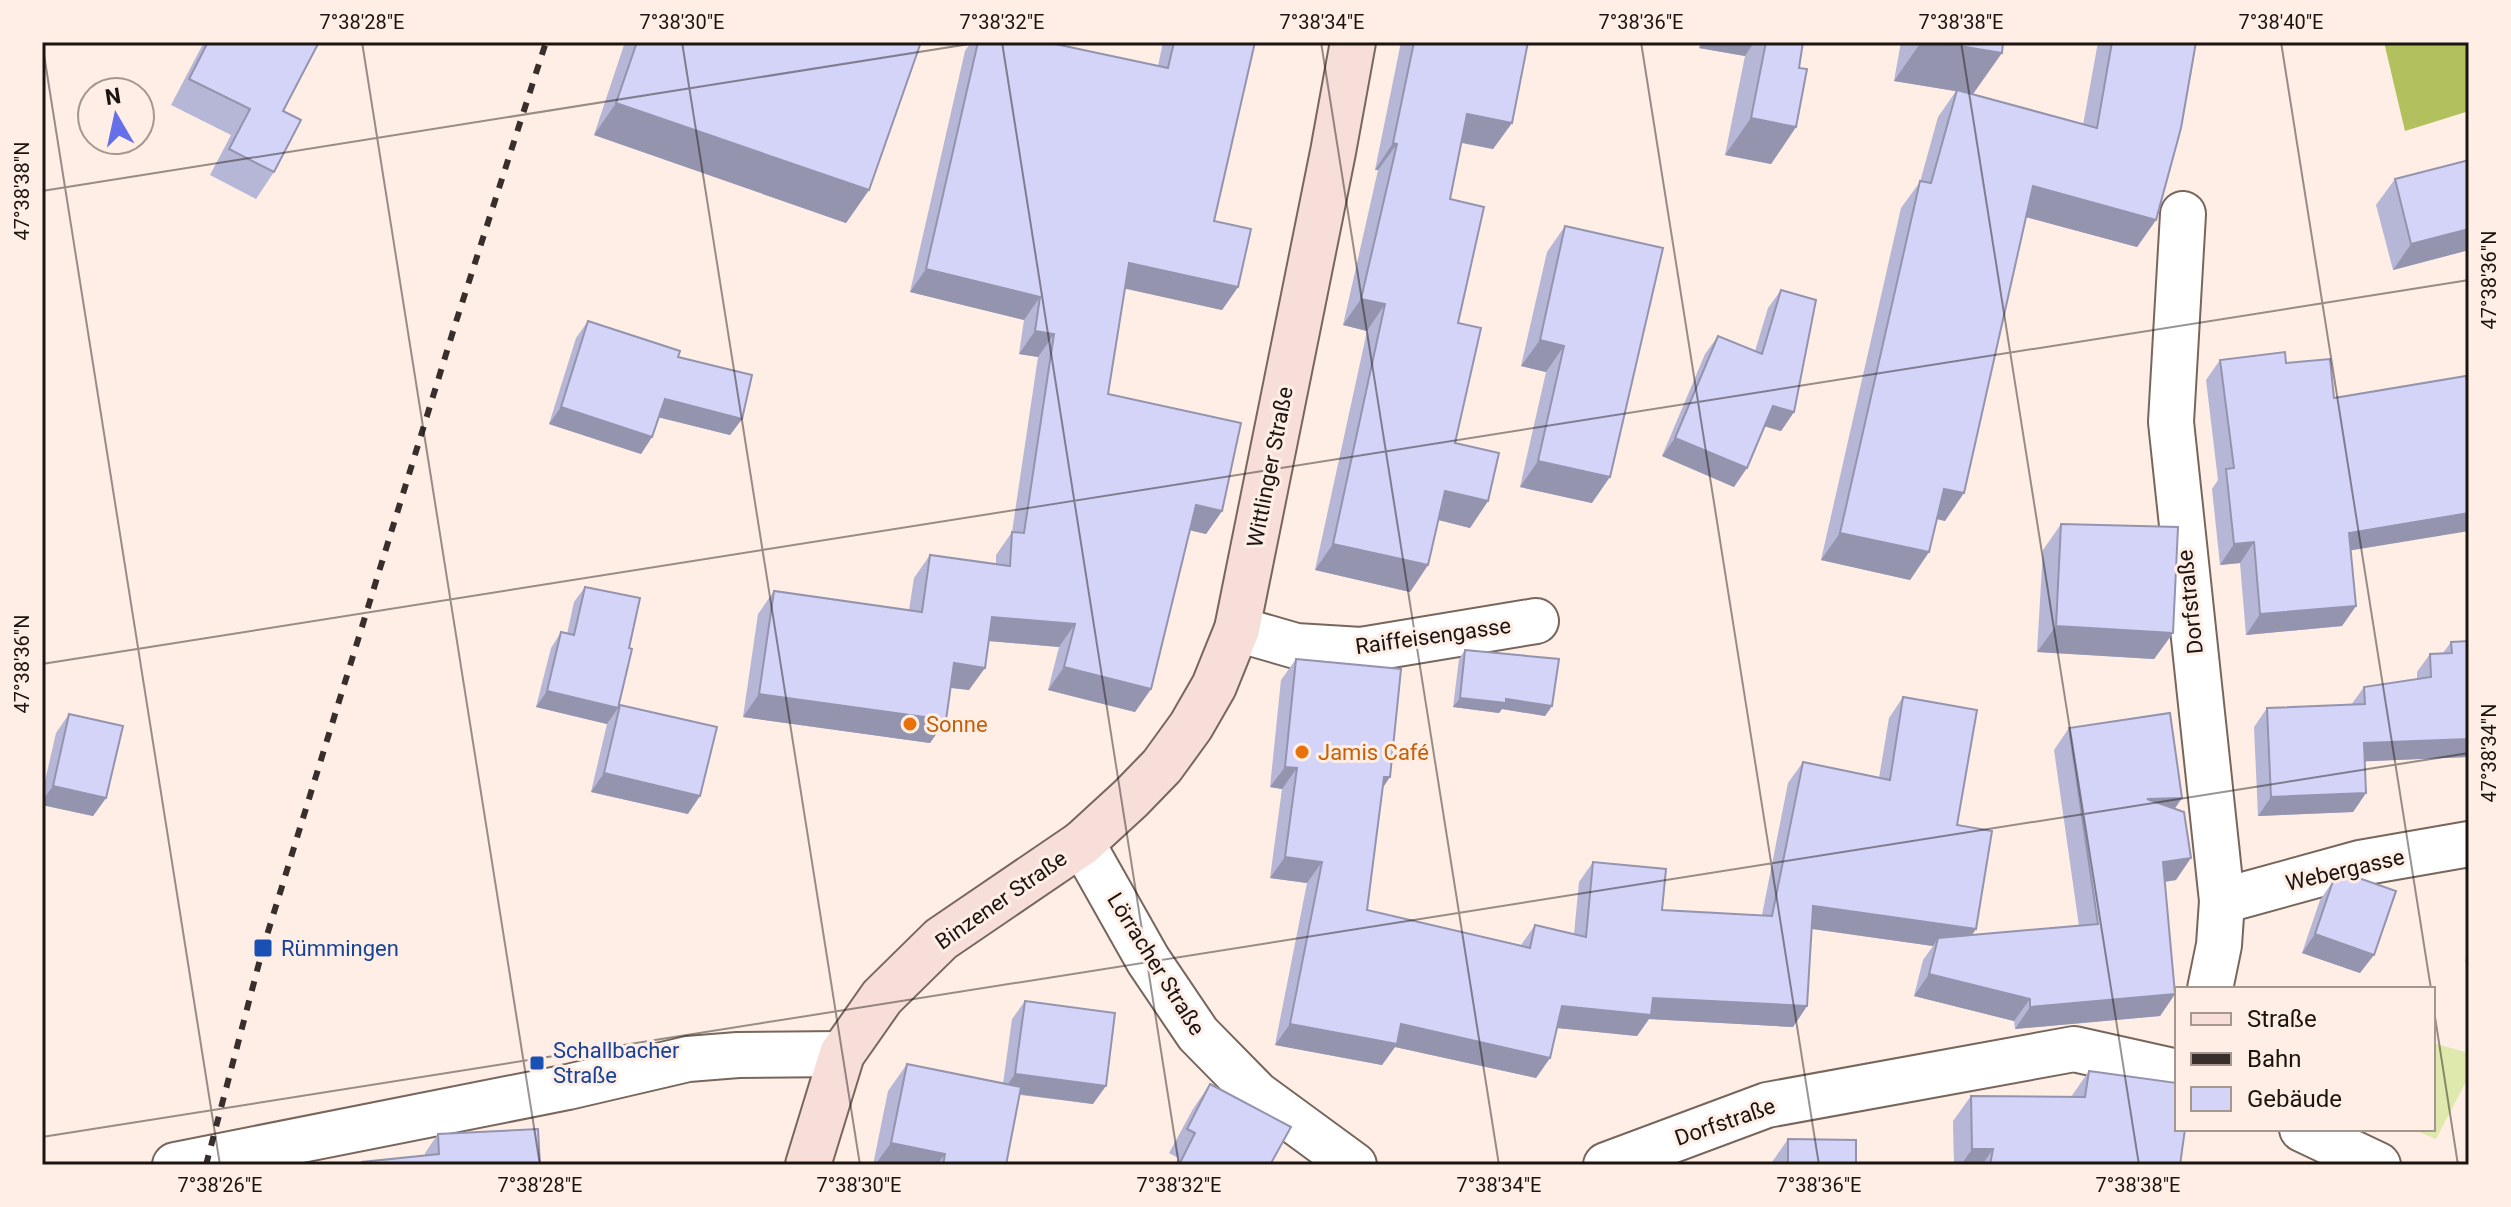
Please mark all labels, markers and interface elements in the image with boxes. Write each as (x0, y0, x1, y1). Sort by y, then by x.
text: 7°38'28"E (320, 10, 404, 34)
text: 7°38'30"E (640, 10, 724, 34)
text: 7°38'32"E (960, 10, 1044, 34)
text: 7°38'34"E (1280, 10, 1364, 34)
text: 7°38'36"E (1599, 10, 1683, 34)
text: 7°38'38"E (1919, 10, 2003, 34)
text: 7°38'40"E (2239, 10, 2323, 34)
north arrow (76, 76, 156, 156)
text: N (103, 83, 123, 110)
text: 47°38'38"N (10, 141, 34, 241)
text: 47°38'36"N (2477, 230, 2501, 330)
street label: Wittlinger Straße (1242, 385, 1298, 549)
street label: Dorfstraße (2172, 549, 2208, 655)
street label: Raiffeisengasse (1354, 613, 1512, 659)
text: 47°38'36"N (10, 614, 34, 714)
text: 47°38'34"N (2477, 703, 2501, 803)
place label: Sonne (926, 712, 988, 737)
marker: Sonne (901, 715, 919, 733)
place label: Jamis Café (1318, 740, 1429, 765)
marker: Jamis Café (1293, 743, 1311, 761)
street label: Webergasse (2283, 844, 2407, 896)
street label: Binzener Straße (931, 845, 1071, 955)
street label: Lörracher Straße (1102, 888, 1210, 1040)
place label: Rümmingen (281, 936, 399, 961)
marker: Rümmingen (252, 937, 274, 959)
legend (2175, 987, 2435, 1131)
text: Straße (2247, 1005, 2317, 1033)
place label: Schallbacher Straße (553, 1038, 680, 1088)
text: Bahn (2247, 1045, 2301, 1073)
marker: Schallbacher Straße (528, 1054, 546, 1072)
text: Gebäude (2247, 1085, 2342, 1113)
street label: Dorfstraße (1672, 1093, 1778, 1151)
text: 7°38'26"E (178, 1173, 262, 1197)
text: 7°38'28"E (498, 1173, 582, 1197)
text: 7°38'30"E (817, 1173, 901, 1197)
text: 7°38'32"E (1137, 1173, 1221, 1197)
text: 7°38'34"E (1457, 1173, 1541, 1197)
text: 7°38'36"E (1777, 1173, 1861, 1197)
text: 7°38'38"E (2096, 1173, 2180, 1197)

